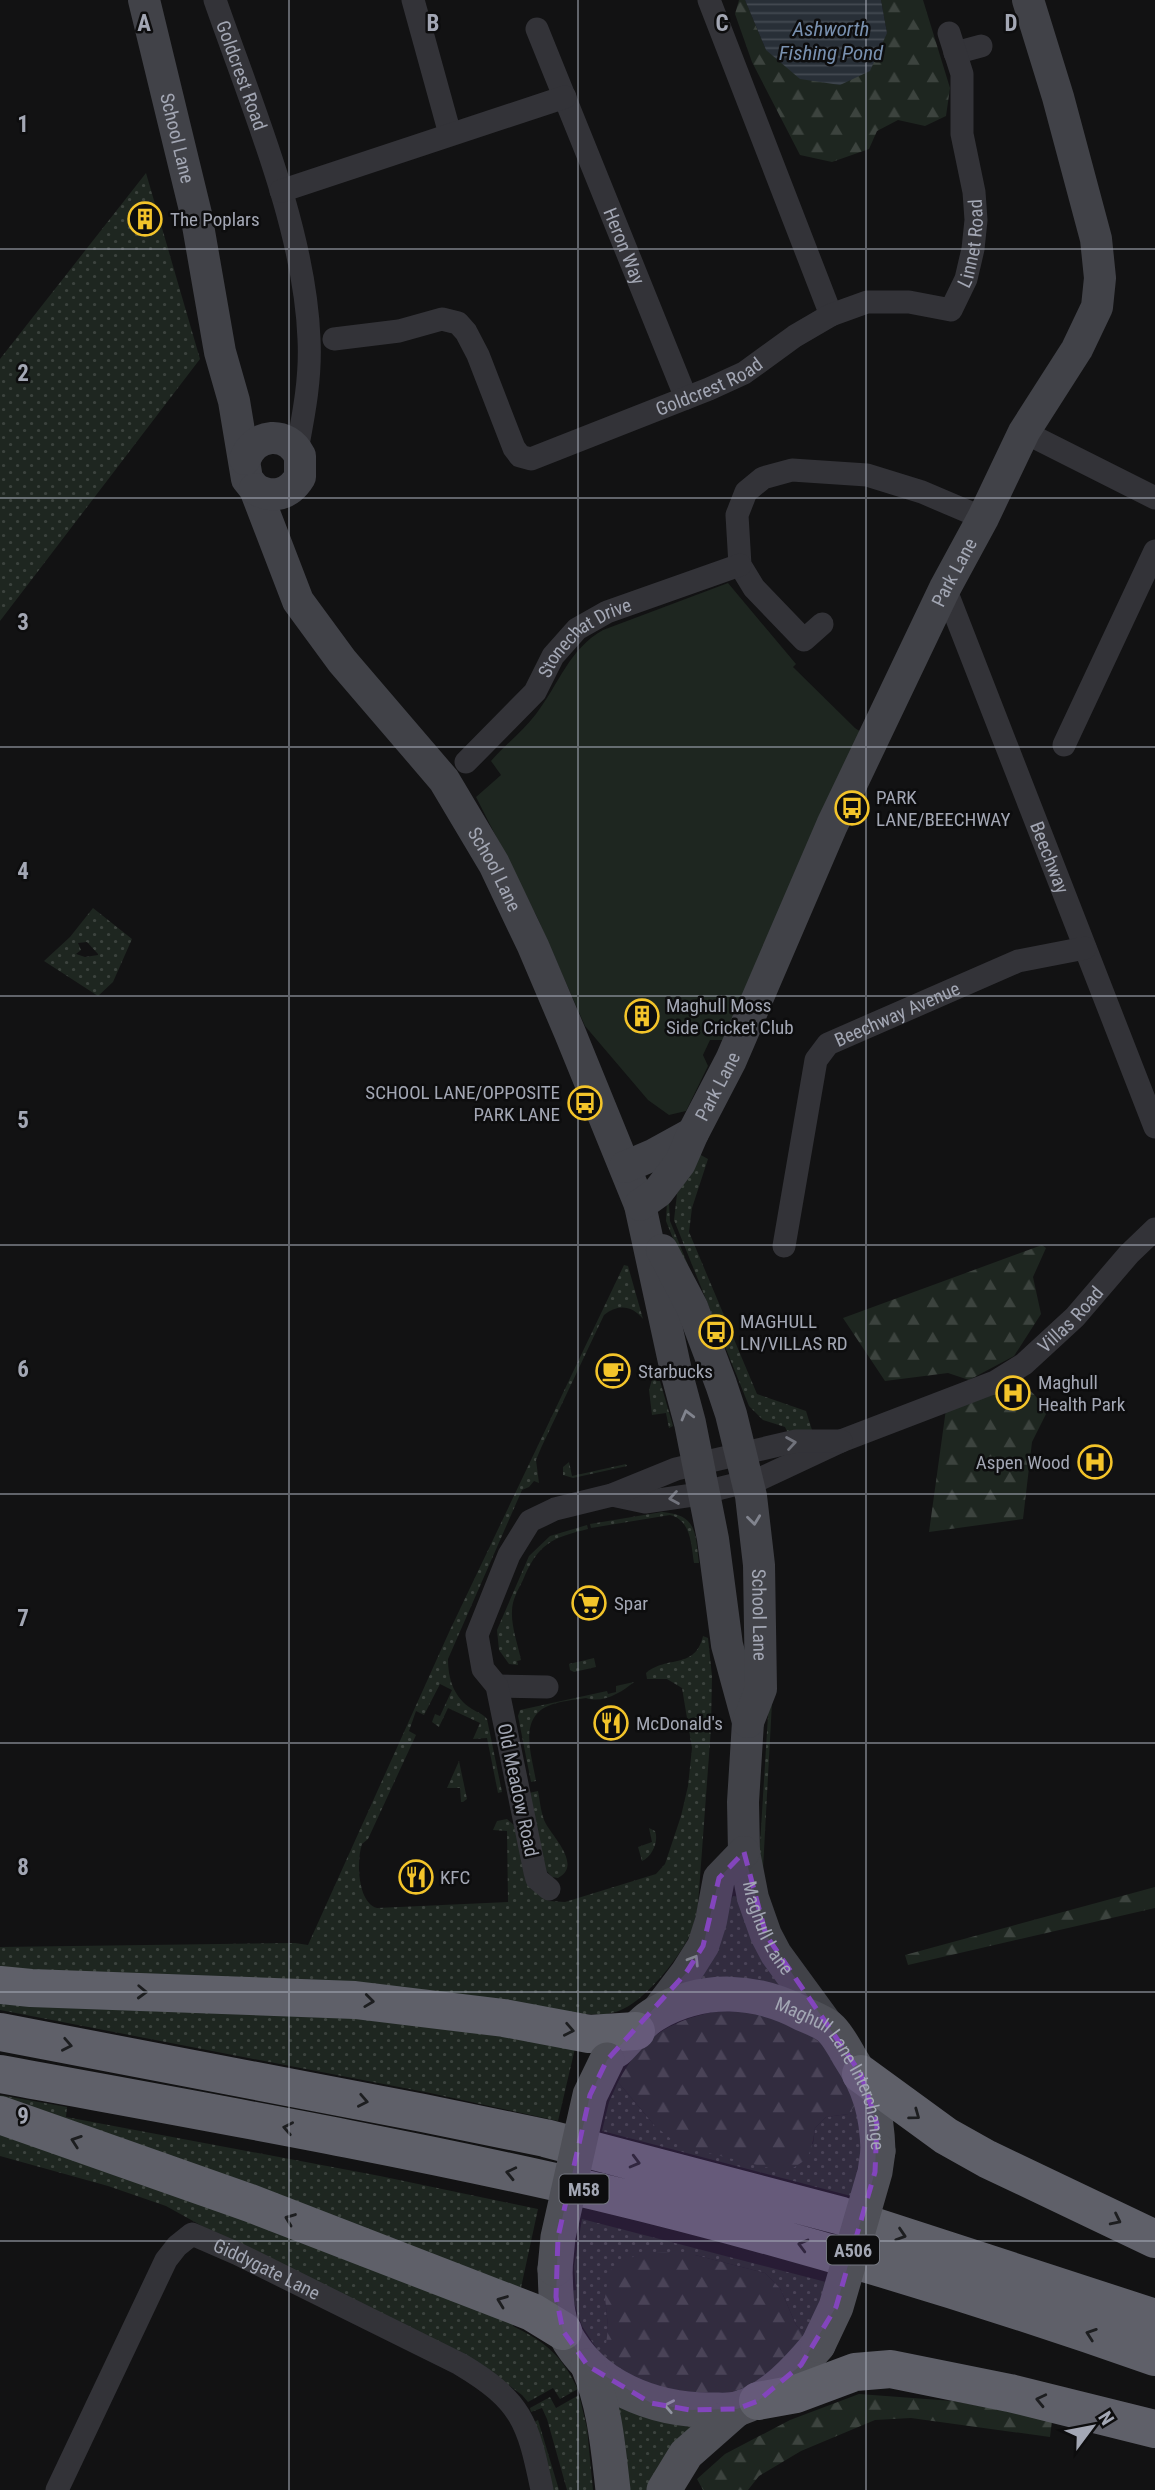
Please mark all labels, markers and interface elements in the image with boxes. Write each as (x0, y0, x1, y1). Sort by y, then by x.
text: A (137, 10, 151, 37)
text: B (427, 10, 439, 37)
text: C (715, 10, 729, 37)
text: D (1005, 10, 1018, 37)
street label: Goldcrest Road (212, 17, 272, 133)
water label: Ashworth Fishing Pond (779, 17, 884, 65)
street label: School Lane (156, 91, 200, 185)
text: 1 (17, 111, 29, 138)
street label: Linnet Road (952, 198, 988, 291)
building icon: The Poplars (126, 200, 164, 238)
street label: Heron Way (599, 204, 650, 288)
place label: The Poplars (170, 208, 260, 231)
street label: Goldcrest Road (652, 352, 767, 420)
text: 2 (17, 360, 29, 387)
street label: Park Lane (926, 534, 982, 610)
street label: Stonechat Drive (533, 593, 634, 681)
text: 3 (17, 609, 29, 636)
place label: PARK LANE/BEECHWAY (876, 786, 1010, 831)
bus stop icon: PARK LANE/BEECHWAY (833, 789, 871, 827)
street label: Beechway (1026, 818, 1074, 897)
street label: School Lane (463, 823, 526, 915)
text: 4 (17, 858, 29, 885)
street label: Beechway Avenue (831, 976, 963, 1051)
place label: Maghull Moss Side Cricket Club (666, 994, 794, 1039)
building icon: Maghull Moss Side Cricket Club (623, 997, 661, 1035)
street label: Park Lane (690, 1048, 745, 1125)
place label: SCHOOL LANE/OPPOSITE PARK LANE (365, 1081, 560, 1126)
bus stop icon: SCHOOL LANE/OPPOSITE PARK LANE (566, 1084, 604, 1122)
text: 5 (17, 1107, 29, 1134)
street label: Villas Road (1033, 1281, 1108, 1357)
place label: MAGHULL LN/VILLAS RD (740, 1310, 848, 1355)
bus stop icon: MAGHULL LN/VILLAS RD (697, 1313, 735, 1351)
cafe icon: Starbucks (594, 1352, 632, 1390)
text: 6 (17, 1356, 29, 1383)
place label: Starbucks (638, 1360, 713, 1383)
place label: Maghull Health Park (1038, 1371, 1126, 1416)
hospital icon: Maghull Health Park (994, 1374, 1032, 1412)
one-way arrow (681, 1409, 696, 1421)
one-way arrow (785, 1436, 796, 1451)
hospital icon: Aspen Wood (1076, 1443, 1114, 1481)
place label: Aspen Wood (976, 1451, 1070, 1474)
one-way arrow (668, 1490, 680, 1505)
one-way arrow (746, 1514, 761, 1526)
street label: School Lane (748, 1569, 772, 1661)
supermarket icon: Spar (570, 1584, 608, 1622)
place label: Spar (614, 1592, 648, 1615)
text: 7 (17, 1605, 29, 1632)
restaurant icon: McDonald's (592, 1704, 630, 1742)
place label: McDonald's (636, 1712, 723, 1735)
street label: Old Meadow Road (493, 1721, 543, 1859)
text: 8 (17, 1854, 29, 1881)
restaurant icon: KFC (397, 1858, 435, 1896)
place label: KFC (440, 1866, 470, 1889)
street label: Maghull Lane (738, 1879, 799, 1979)
one-way arrow (686, 1954, 699, 1967)
one-way arrow (136, 1984, 147, 1999)
street label: Maghull Lane Interchange (772, 1992, 889, 2151)
one-way arrow (363, 1994, 375, 2009)
one-way arrow (563, 2022, 575, 2037)
one-way arrow (61, 2036, 73, 2051)
one-way arrow (357, 2093, 369, 2108)
text: 9 (17, 2103, 29, 2130)
one-way arrow (907, 2106, 920, 2119)
one-way arrow (282, 2121, 294, 2136)
one-way arrow (70, 2135, 82, 2149)
one-way arrow (628, 2154, 640, 2168)
one-way arrow (505, 2166, 517, 2181)
road number: M58 (560, 2174, 608, 2204)
one-way arrow (1109, 2212, 1121, 2226)
one-way arrow (284, 2213, 296, 2227)
one-way arrow (895, 2227, 907, 2242)
street label: Giddygate Lane (210, 2233, 324, 2304)
road number: A506 (827, 2236, 879, 2264)
one-way arrow (797, 2239, 809, 2253)
one-way arrow (496, 2295, 508, 2309)
one-way arrow (1085, 2328, 1097, 2342)
north arrow (1057, 2392, 1127, 2462)
one-way arrow (1035, 2394, 1047, 2409)
one-way arrow (663, 2400, 675, 2415)
text: N (1093, 2407, 1119, 2429)

